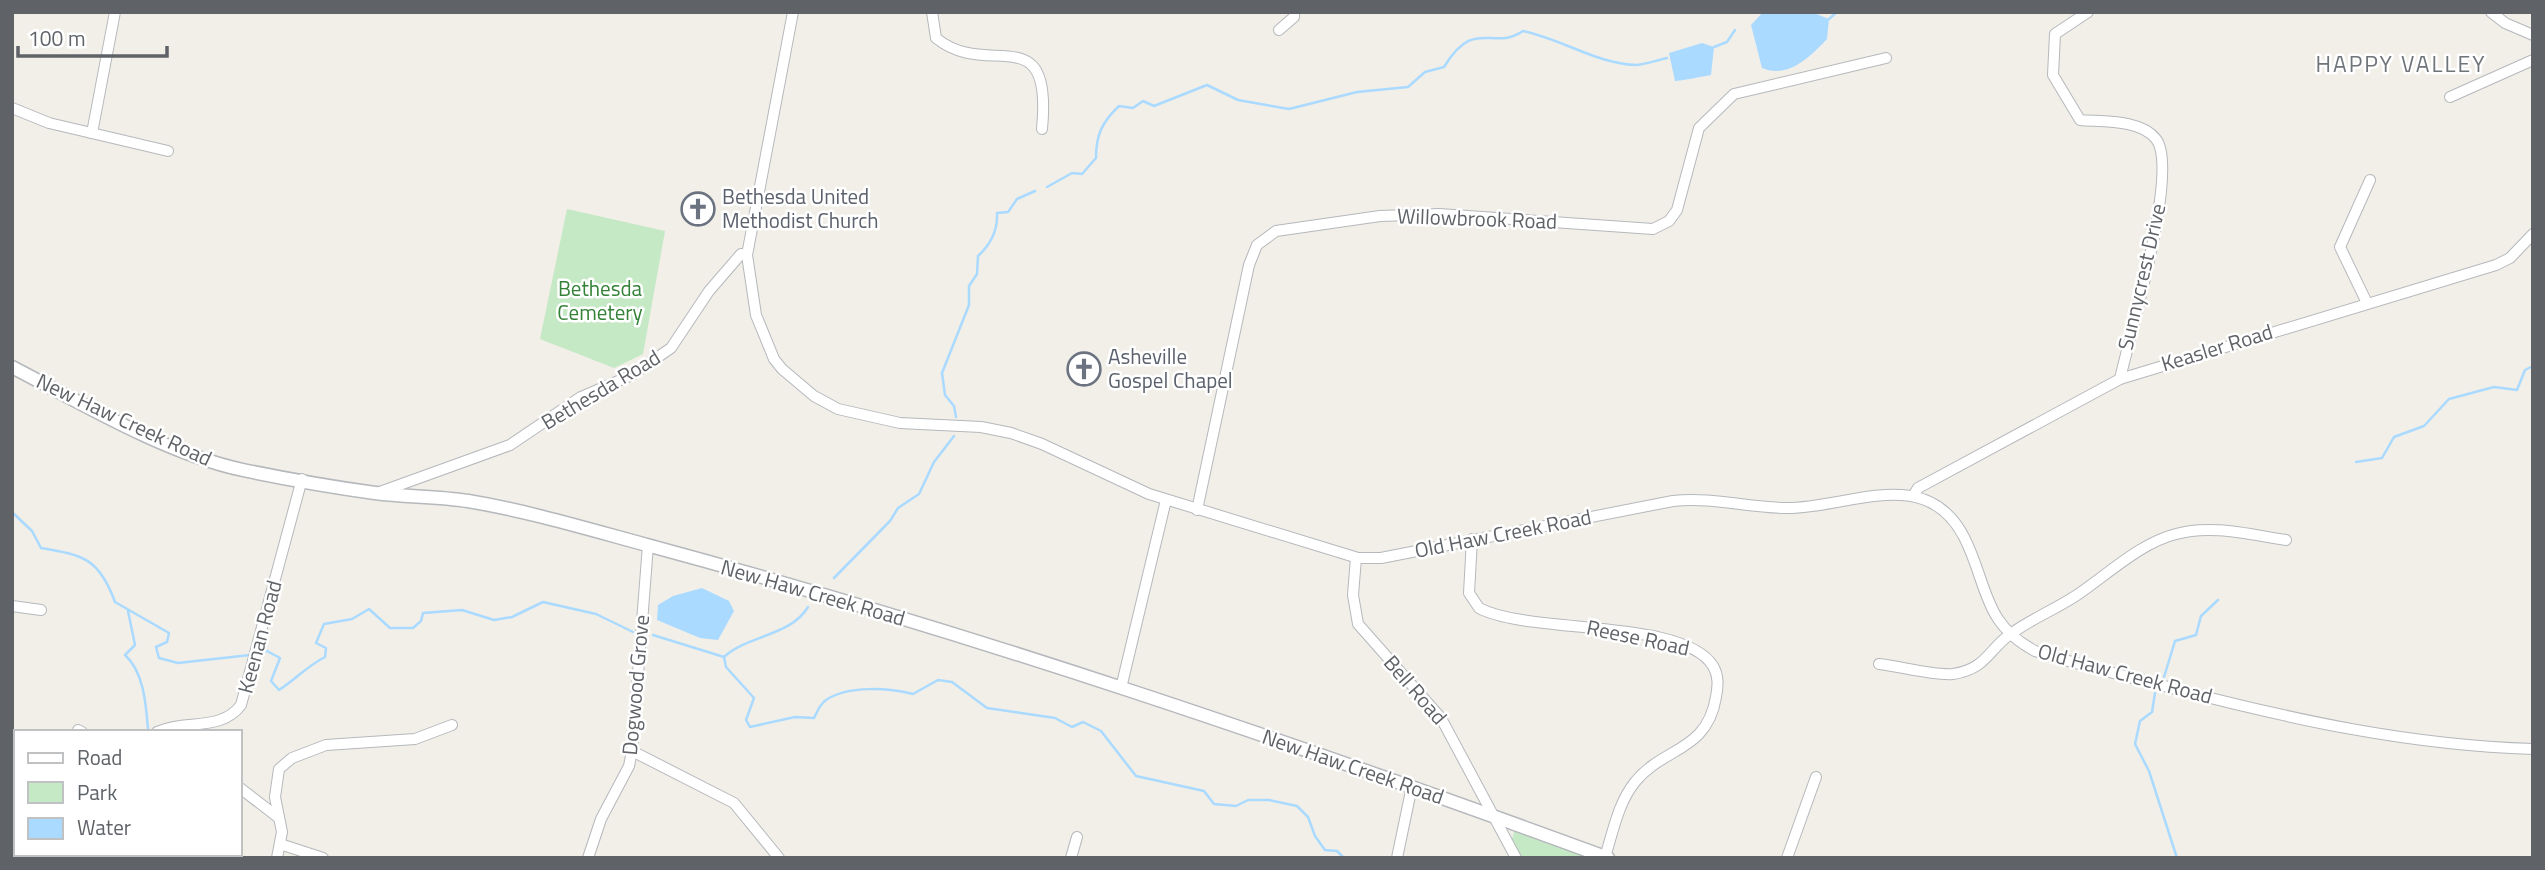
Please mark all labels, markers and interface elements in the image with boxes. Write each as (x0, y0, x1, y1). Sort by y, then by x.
scale bar (18, 14, 166, 58)
text: 100 m (28, 22, 85, 54)
district label: HAPPY VALLEY (2315, 46, 2487, 81)
place label: Bethesda United Methodist Church (722, 180, 879, 236)
church icon: Bethesda United Methodist Church (679, 190, 717, 228)
street label: Willowbrook Road (1396, 199, 1558, 237)
street label: Sunnycrest Drive (2109, 200, 2173, 353)
park label: Bethesda Cemetery (557, 272, 643, 328)
street label: Keasler Road (2157, 315, 2277, 379)
place label: Asheville Gospel Chapel (1108, 340, 1233, 396)
street label: Bethesda Road (535, 341, 666, 437)
church icon: Asheville Gospel Chapel (1065, 350, 1103, 388)
street label: New Haw Creek Road (31, 364, 217, 474)
street label: Old Haw Creek Road (1412, 500, 1594, 566)
street label: New Haw Creek Road (717, 550, 909, 634)
street label: Keenan Road (229, 577, 290, 697)
street label: Reese Road (1584, 611, 1693, 664)
street label: Dogwood Grove (613, 613, 657, 756)
street label: Old Haw Creek Road (2034, 634, 2216, 712)
street label: Bell Road (1376, 647, 1455, 731)
street label: New Haw Creek Road (1258, 720, 1448, 812)
legend (14, 730, 242, 856)
text: Road (77, 741, 122, 773)
text: Park (77, 776, 117, 808)
text: Water (77, 811, 131, 843)

